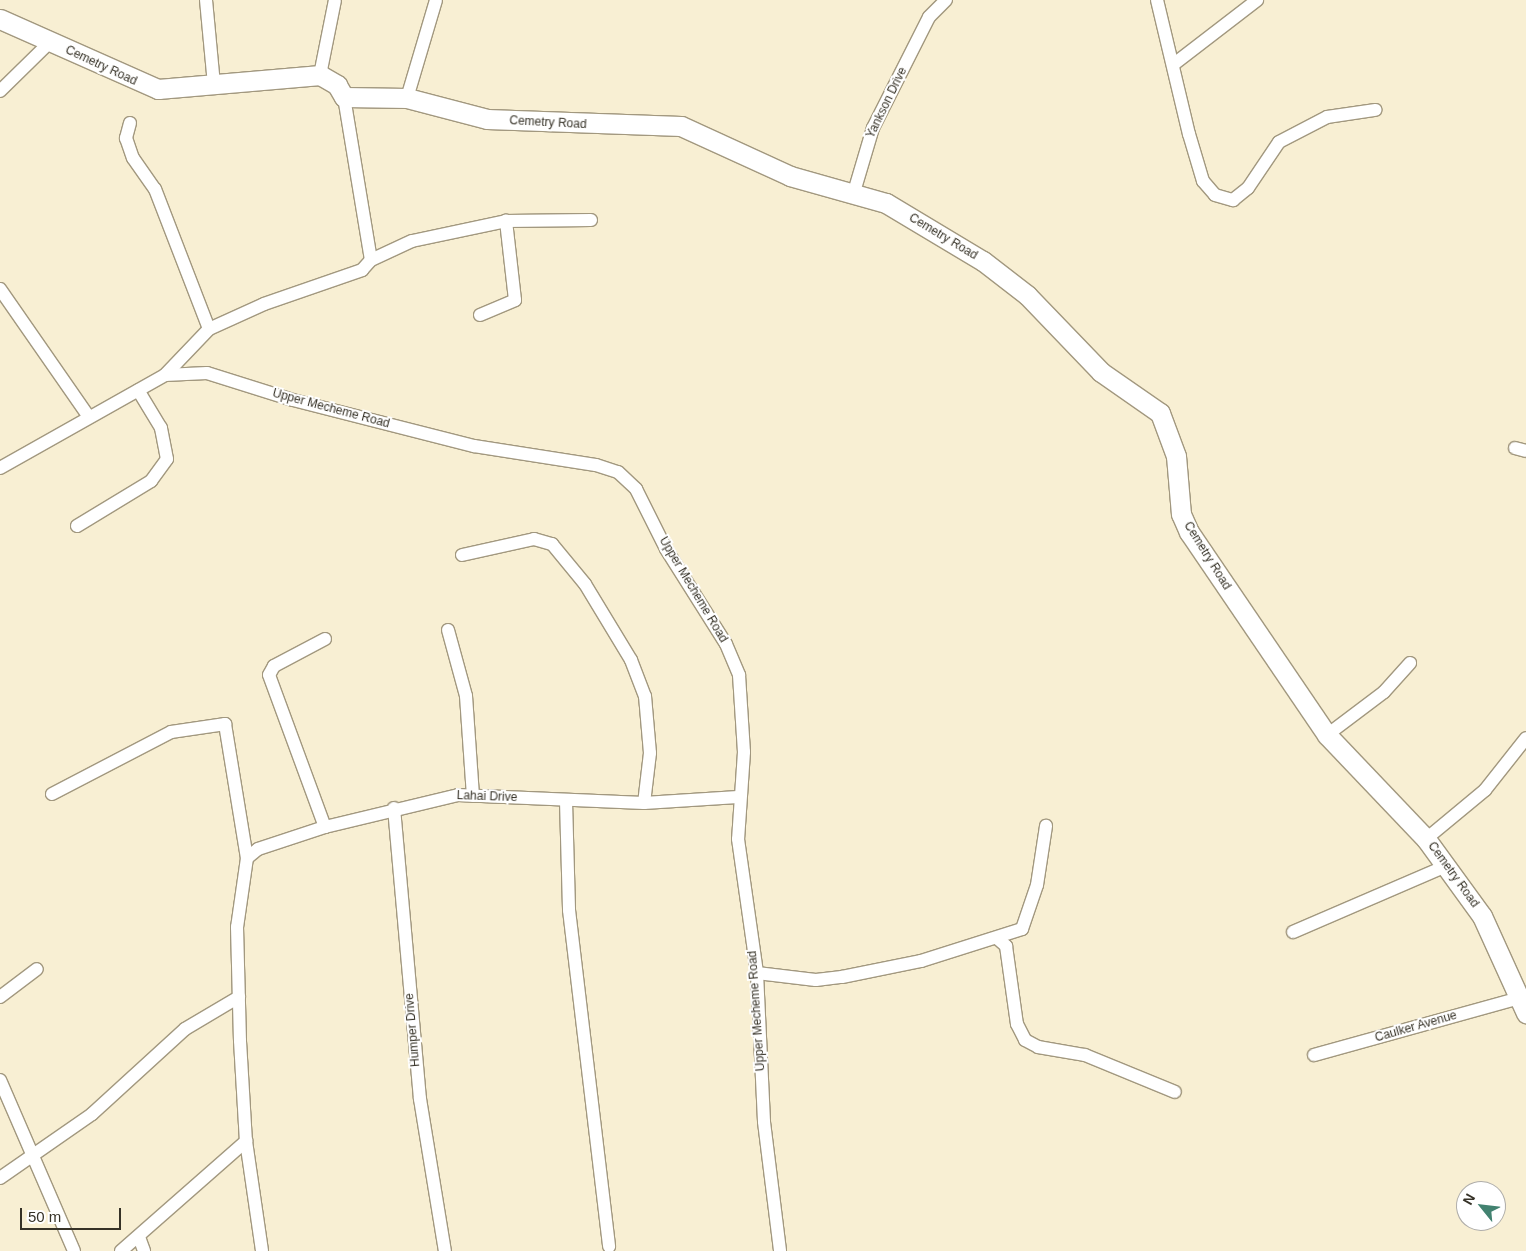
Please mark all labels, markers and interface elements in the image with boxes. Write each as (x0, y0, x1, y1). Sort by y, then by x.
street label: Cemetry Road (63, 43, 139, 89)
street label: Yankson Drive (864, 65, 910, 141)
street label: Cemetry Road (509, 114, 587, 132)
street label: Cemetry Road (906, 211, 980, 263)
street label: Upper Mecheme Road (271, 386, 391, 432)
street label: Cemetry Road (1180, 519, 1234, 593)
street label: Upper Mecheme Road (656, 535, 730, 645)
street label: Lahai Drive (456, 789, 518, 805)
street label: Cemetry Road (1424, 839, 1482, 911)
street label: Upper Mecheme Road (746, 950, 768, 1072)
street label: Humper Drive (403, 993, 423, 1067)
street label: Caulker Avenue (1373, 1008, 1459, 1046)
north arrow (1456, 1181, 1506, 1231)
text: N (1459, 1191, 1478, 1208)
scale bar (22, 1198, 124, 1230)
text: 50 m (28, 1208, 61, 1225)

